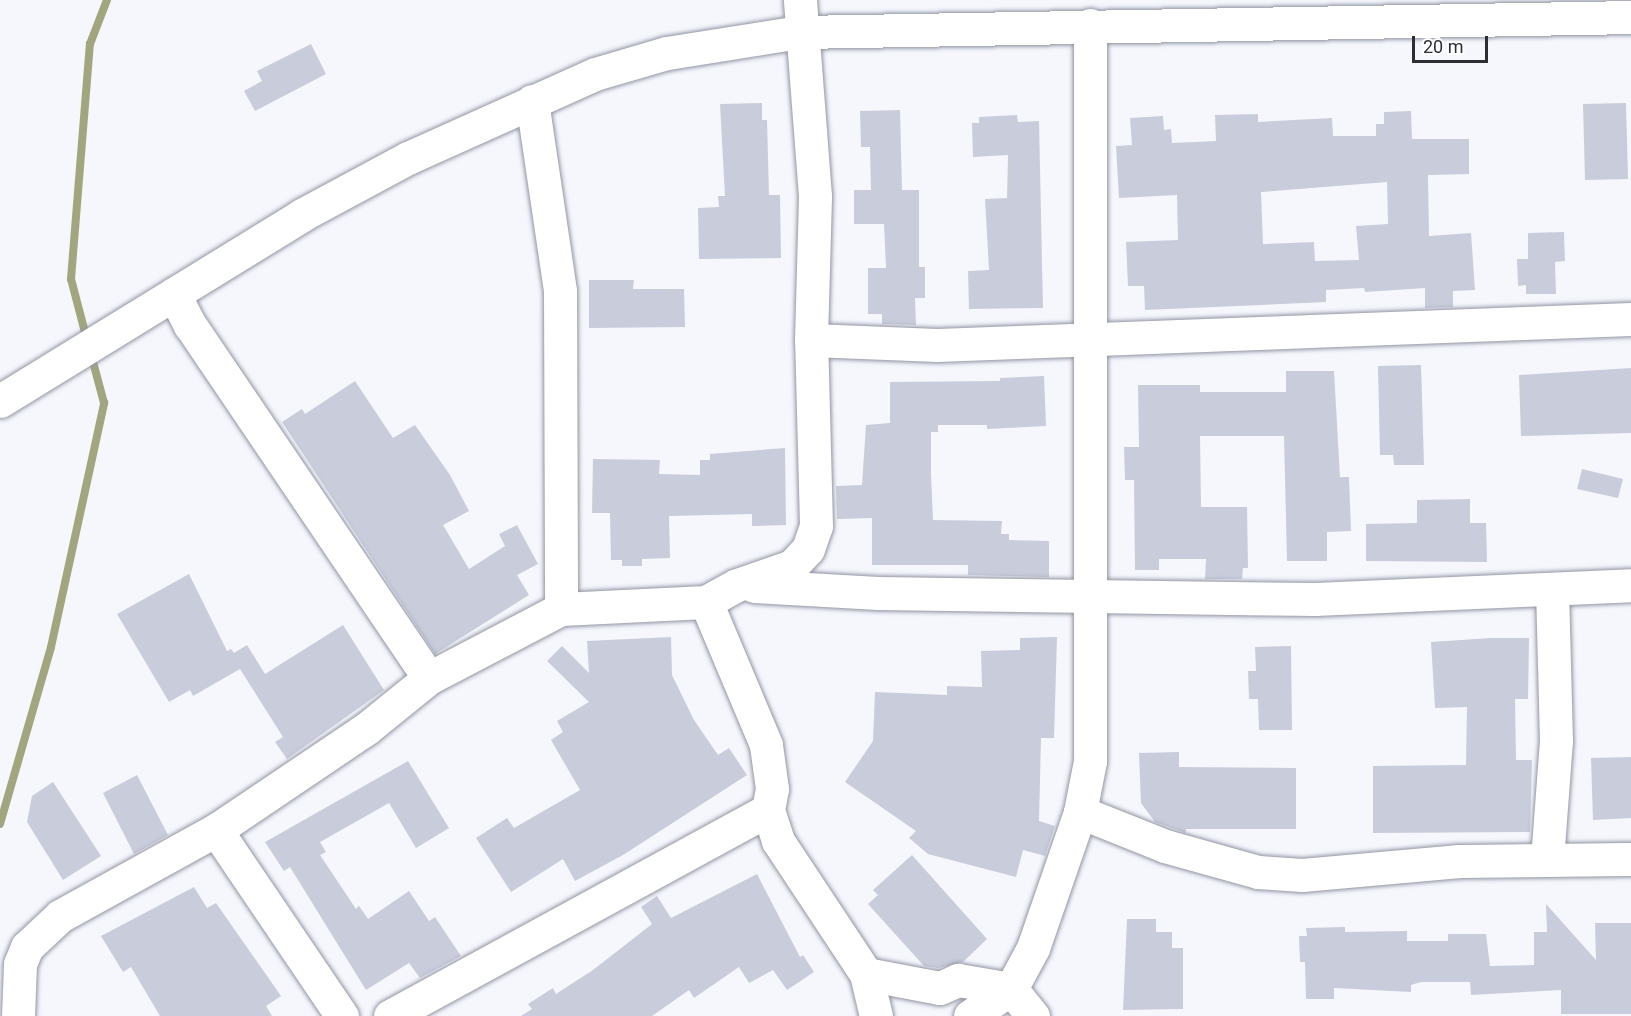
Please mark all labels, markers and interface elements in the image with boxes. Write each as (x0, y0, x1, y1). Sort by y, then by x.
scale bar (1415, 24, 1492, 62)
text: 20 m (1423, 36, 1463, 57)

